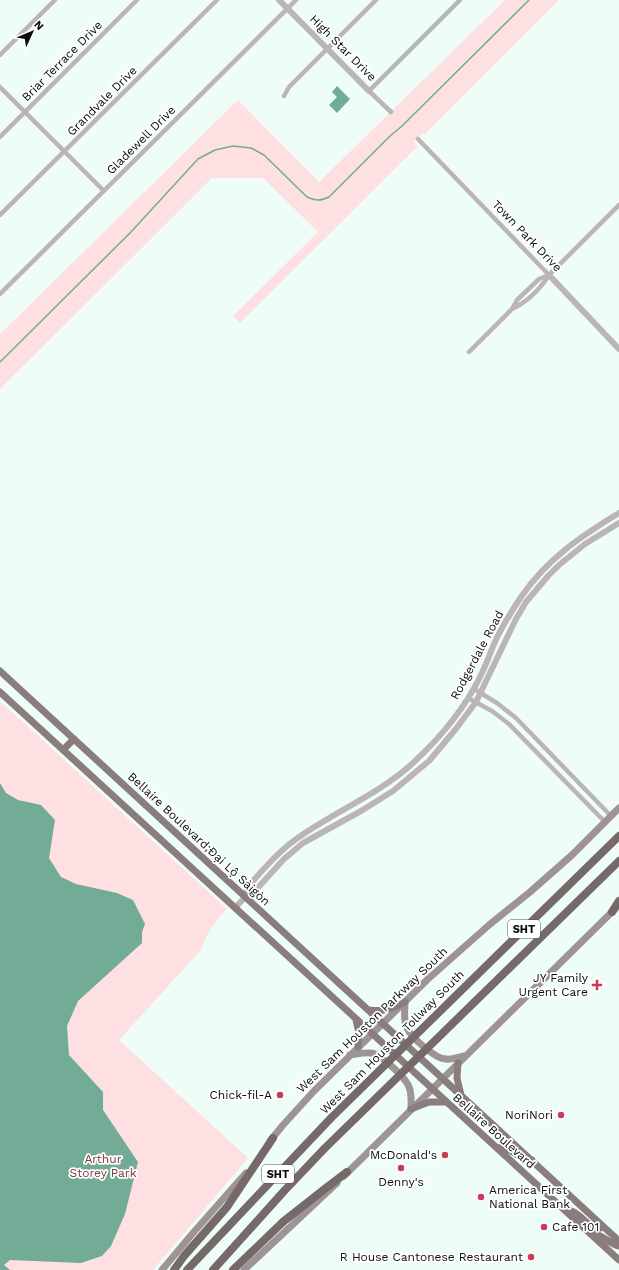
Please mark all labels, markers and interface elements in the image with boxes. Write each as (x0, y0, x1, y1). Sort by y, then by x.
north arrow (12, 12, 52, 52)
street label: High Star Drive (307, 12, 379, 84)
street label: Briar Terrace Drive (19, 18, 105, 104)
text: N (31, 18, 46, 33)
street label: Grandvale Drive (64, 63, 140, 139)
street label: Gladewell Drive (104, 103, 178, 177)
street label: Town Park Drive (489, 197, 565, 275)
street label: Rodgerdale Road (448, 608, 506, 702)
street label: Bellaire Boulevard;Đại Lộ Sàigòn (125, 769, 273, 909)
road number: SHT (508, 920, 540, 938)
street label: West Sam Houston Parkway South (294, 944, 450, 1096)
street label: West Sam Houston Tollway South (317, 967, 467, 1117)
place label: JY Family Urgent Care (519, 971, 589, 999)
marker: JY Family Urgent Care (591, 979, 603, 991)
place label: Chick-fil-A (210, 1088, 272, 1102)
marker: Chick-fil-A (275, 1090, 285, 1100)
street label: Bellaire Boulevard (450, 1090, 538, 1172)
place label: NoriNori (505, 1108, 553, 1122)
marker: NoriNori (556, 1110, 566, 1120)
place label: McDonald's (370, 1148, 437, 1162)
marker: McDonald's (440, 1150, 450, 1160)
park label: Arthur Storey Park (69, 1152, 137, 1180)
marker: Denny's (396, 1163, 406, 1173)
road number: SHT (262, 1165, 294, 1183)
place label: Denny's (378, 1175, 424, 1189)
place label: America First National Bank (489, 1183, 570, 1211)
marker: America First National Bank (476, 1192, 486, 1202)
place label: Cafe 101 (552, 1220, 599, 1234)
marker: Cafe 101 (539, 1222, 549, 1232)
place label: R House Cantonese Restaurant (340, 1250, 523, 1264)
marker: R House Cantonese Restaurant (526, 1252, 536, 1262)

